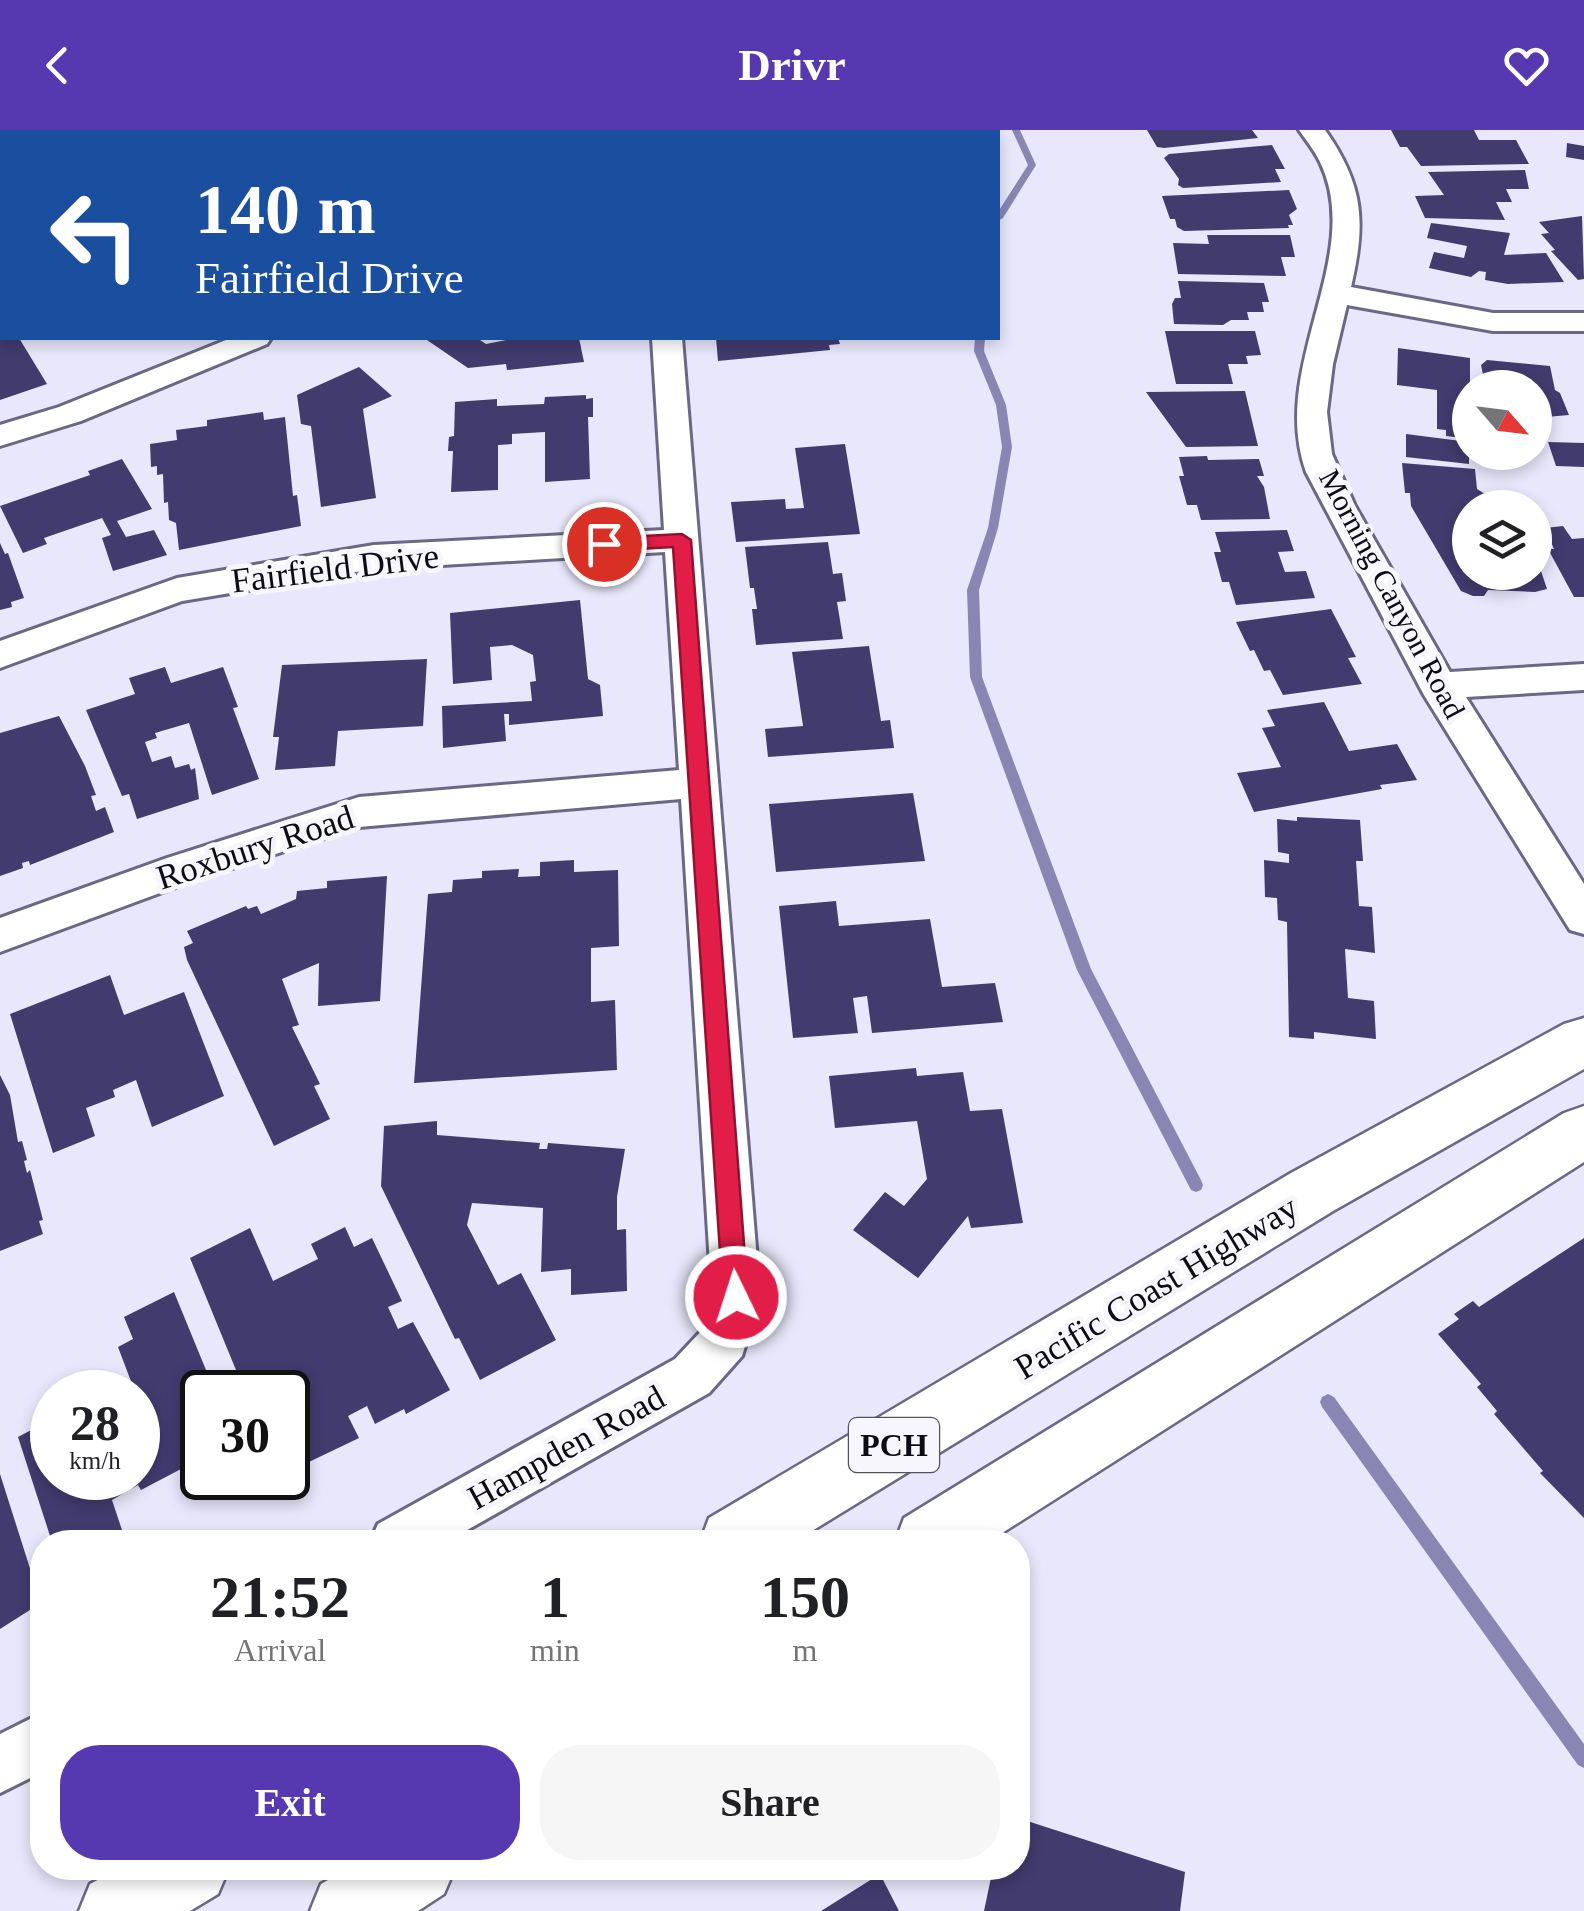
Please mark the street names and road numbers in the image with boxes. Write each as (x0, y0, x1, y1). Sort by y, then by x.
street label: Morning Canyon Road (1313, 464, 1472, 724)
street label: Fairfield Drive (229, 536, 441, 601)
street label: Roxbury Road (152, 797, 359, 898)
street label: Pacific Coast Highway (1008, 1187, 1305, 1387)
street label: Hampden Road (461, 1377, 672, 1518)
road number: PCH (849, 1418, 939, 1472)

